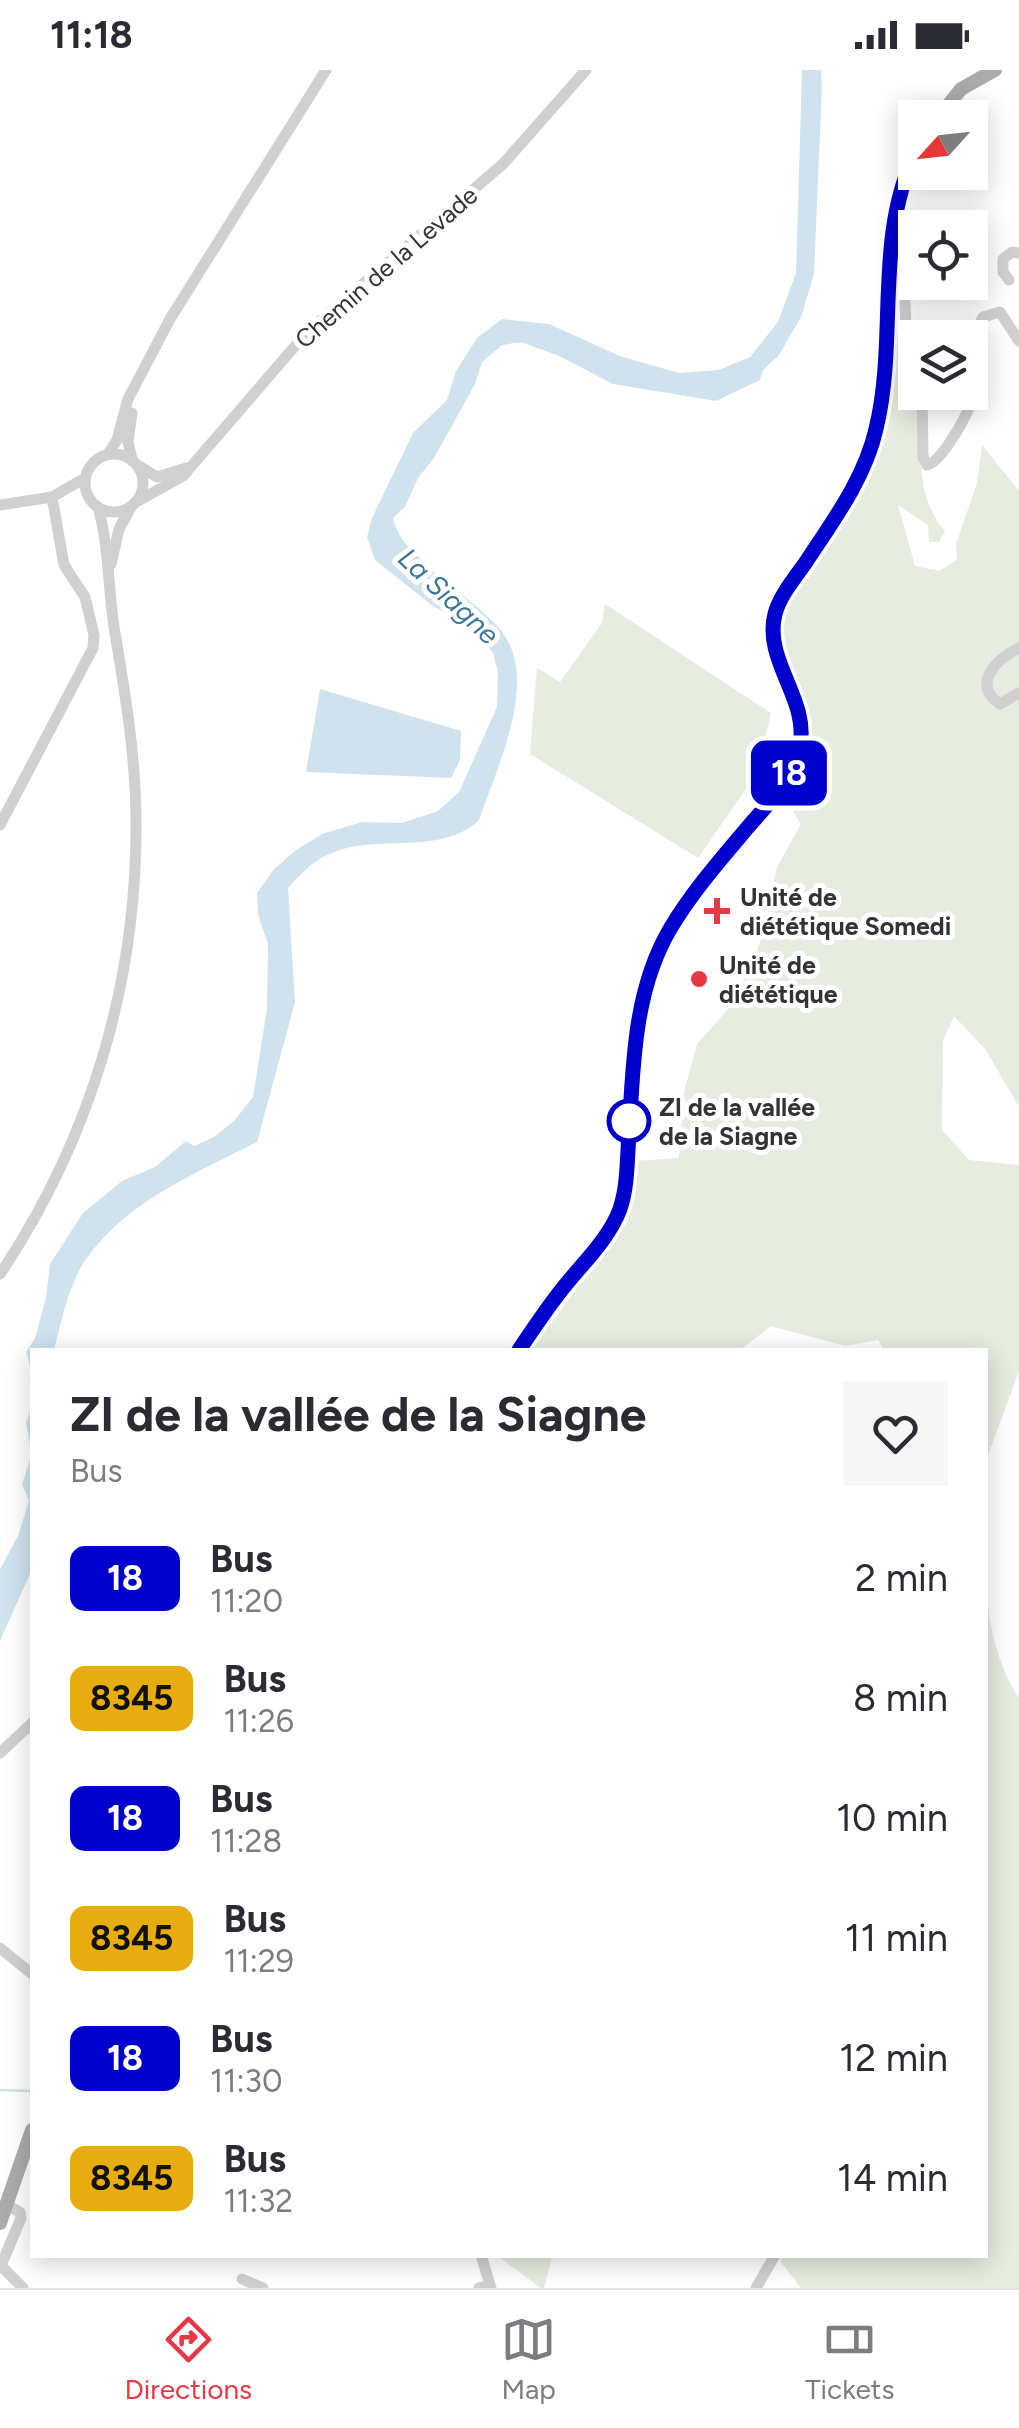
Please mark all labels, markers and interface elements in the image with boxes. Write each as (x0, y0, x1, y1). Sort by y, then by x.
text: 11:18 (50, 12, 133, 58)
north arrow (898, 100, 988, 190)
map controls (898, 100, 988, 410)
street label: Chemin de la Levade (289, 180, 483, 354)
button: locate (898, 210, 988, 300)
button: layers (898, 320, 988, 410)
water label: La Siagne (392, 541, 506, 651)
line badge: 18 (744, 740, 834, 806)
text: 18 (771, 752, 807, 794)
place label: Unité de diététique Somedi (740, 882, 951, 941)
marker: Unité de diététique Somedi (704, 898, 730, 924)
place label: Unité de diététique (719, 950, 838, 1009)
marker: Unité de diététique (688, 968, 710, 990)
place label: ZI de la vallée de la Siagne (659, 1092, 815, 1151)
marker: ZI de la vallée de la Siagne (608, 1100, 650, 1142)
button: heart (843, 1381, 948, 1486)
text: ZI de la vallée de la Siagne (70, 1385, 646, 1443)
text: Bus (70, 1452, 122, 1490)
text: Bus (210, 1536, 273, 1582)
text: 2 min (855, 1555, 948, 1601)
text: 18 (107, 1557, 143, 1599)
text: 11:20 (210, 1582, 283, 1620)
text: Bus (223, 1656, 286, 1702)
text: 8 min (853, 1675, 948, 1721)
text: 8345 (90, 1677, 173, 1719)
text: 11:26 (223, 1702, 294, 1740)
text: Bus (210, 1776, 273, 1822)
text: 10 min (836, 1795, 948, 1841)
text: 18 (107, 1797, 143, 1839)
text: 11:28 (210, 1822, 282, 1860)
text: Bus (223, 1896, 286, 1942)
text: 11 min (845, 1915, 948, 1961)
text: 8345 (90, 1917, 173, 1959)
text: 11:29 (223, 1942, 294, 1980)
text: Bus (210, 2016, 273, 2062)
text: 12 min (839, 2035, 948, 2081)
text: 18 (107, 2037, 143, 2079)
text: 11:30 (210, 2062, 282, 2100)
text: Bus (223, 2136, 286, 2182)
text: 14 min (837, 2155, 948, 2201)
text: 8345 (90, 2157, 173, 2199)
text: 11:32 (223, 2182, 293, 2220)
tab: Directions (125, 2312, 252, 2406)
tab: Map (501, 2312, 556, 2406)
tab: Tickets (805, 2312, 894, 2406)

